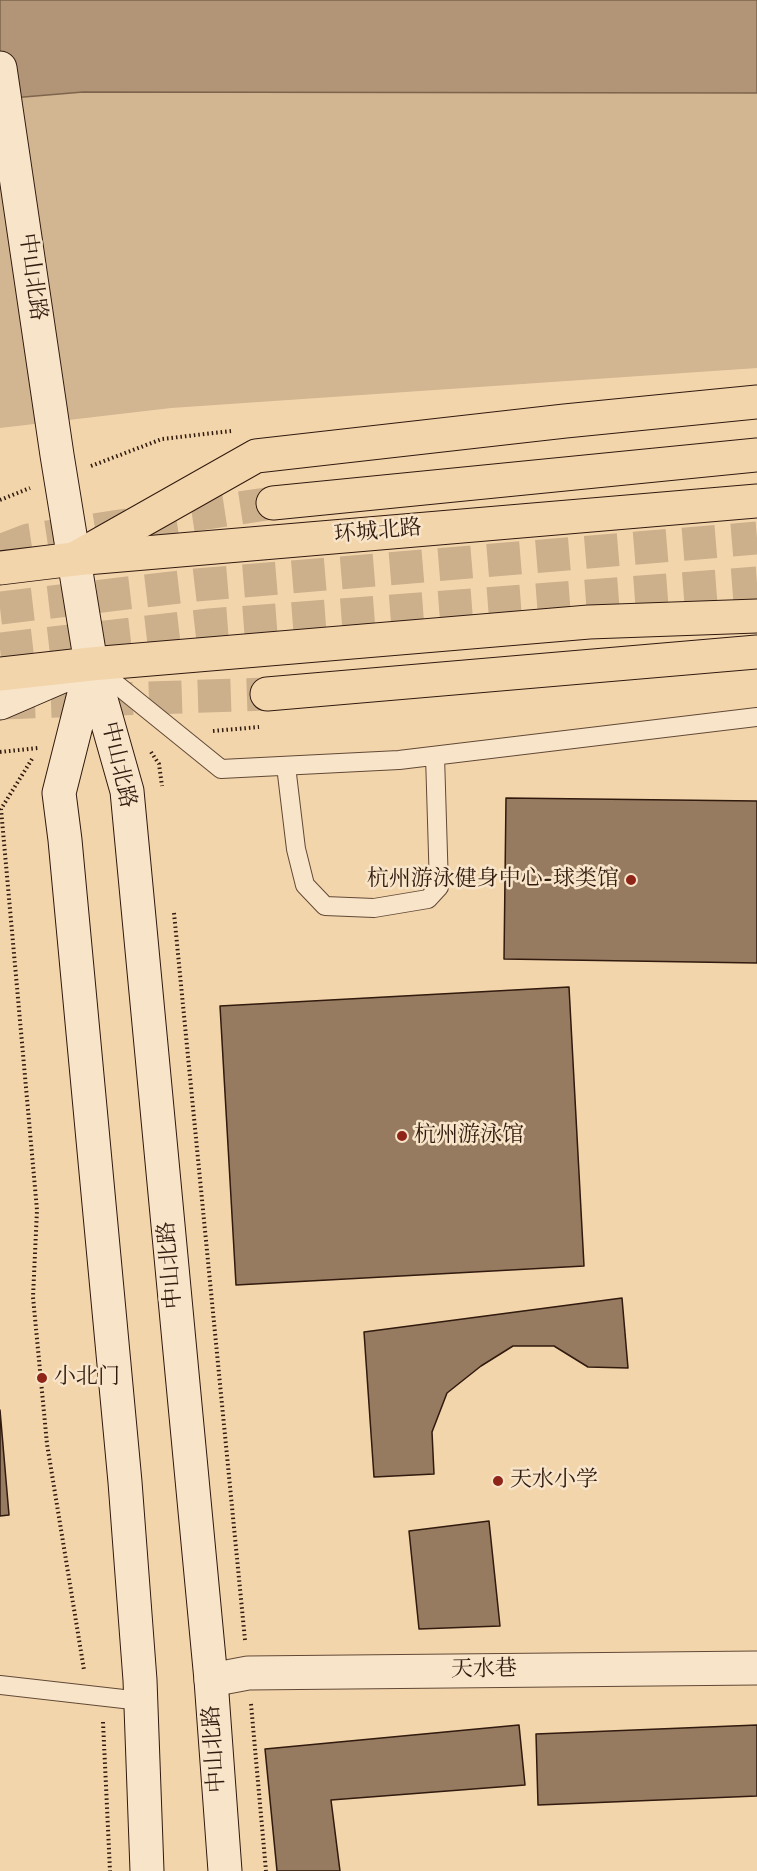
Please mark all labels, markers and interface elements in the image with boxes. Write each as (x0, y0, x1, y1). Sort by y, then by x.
street label: 中山北路 (12, 232, 50, 322)
street label: 环城北路 (333, 516, 423, 550)
street label: 中山北路 (94, 719, 140, 811)
place label: 杭州游泳健身中心-球类馆 (367, 867, 619, 893)
marker: 杭州游泳健身中心-球类馆 (624, 873, 638, 887)
place label: 杭州游泳馆 (414, 1123, 524, 1149)
marker: 杭州游泳馆 (395, 1129, 409, 1143)
street label: 中山北路 (155, 1220, 189, 1310)
place label: 小北门 (54, 1365, 120, 1391)
marker: 小北门 (35, 1371, 49, 1385)
place label: 天水小学 (510, 1468, 598, 1494)
marker: 天水小学 (491, 1474, 505, 1488)
street label: 天水巷 (451, 1657, 517, 1685)
street label: 中山北路 (200, 1704, 232, 1794)

